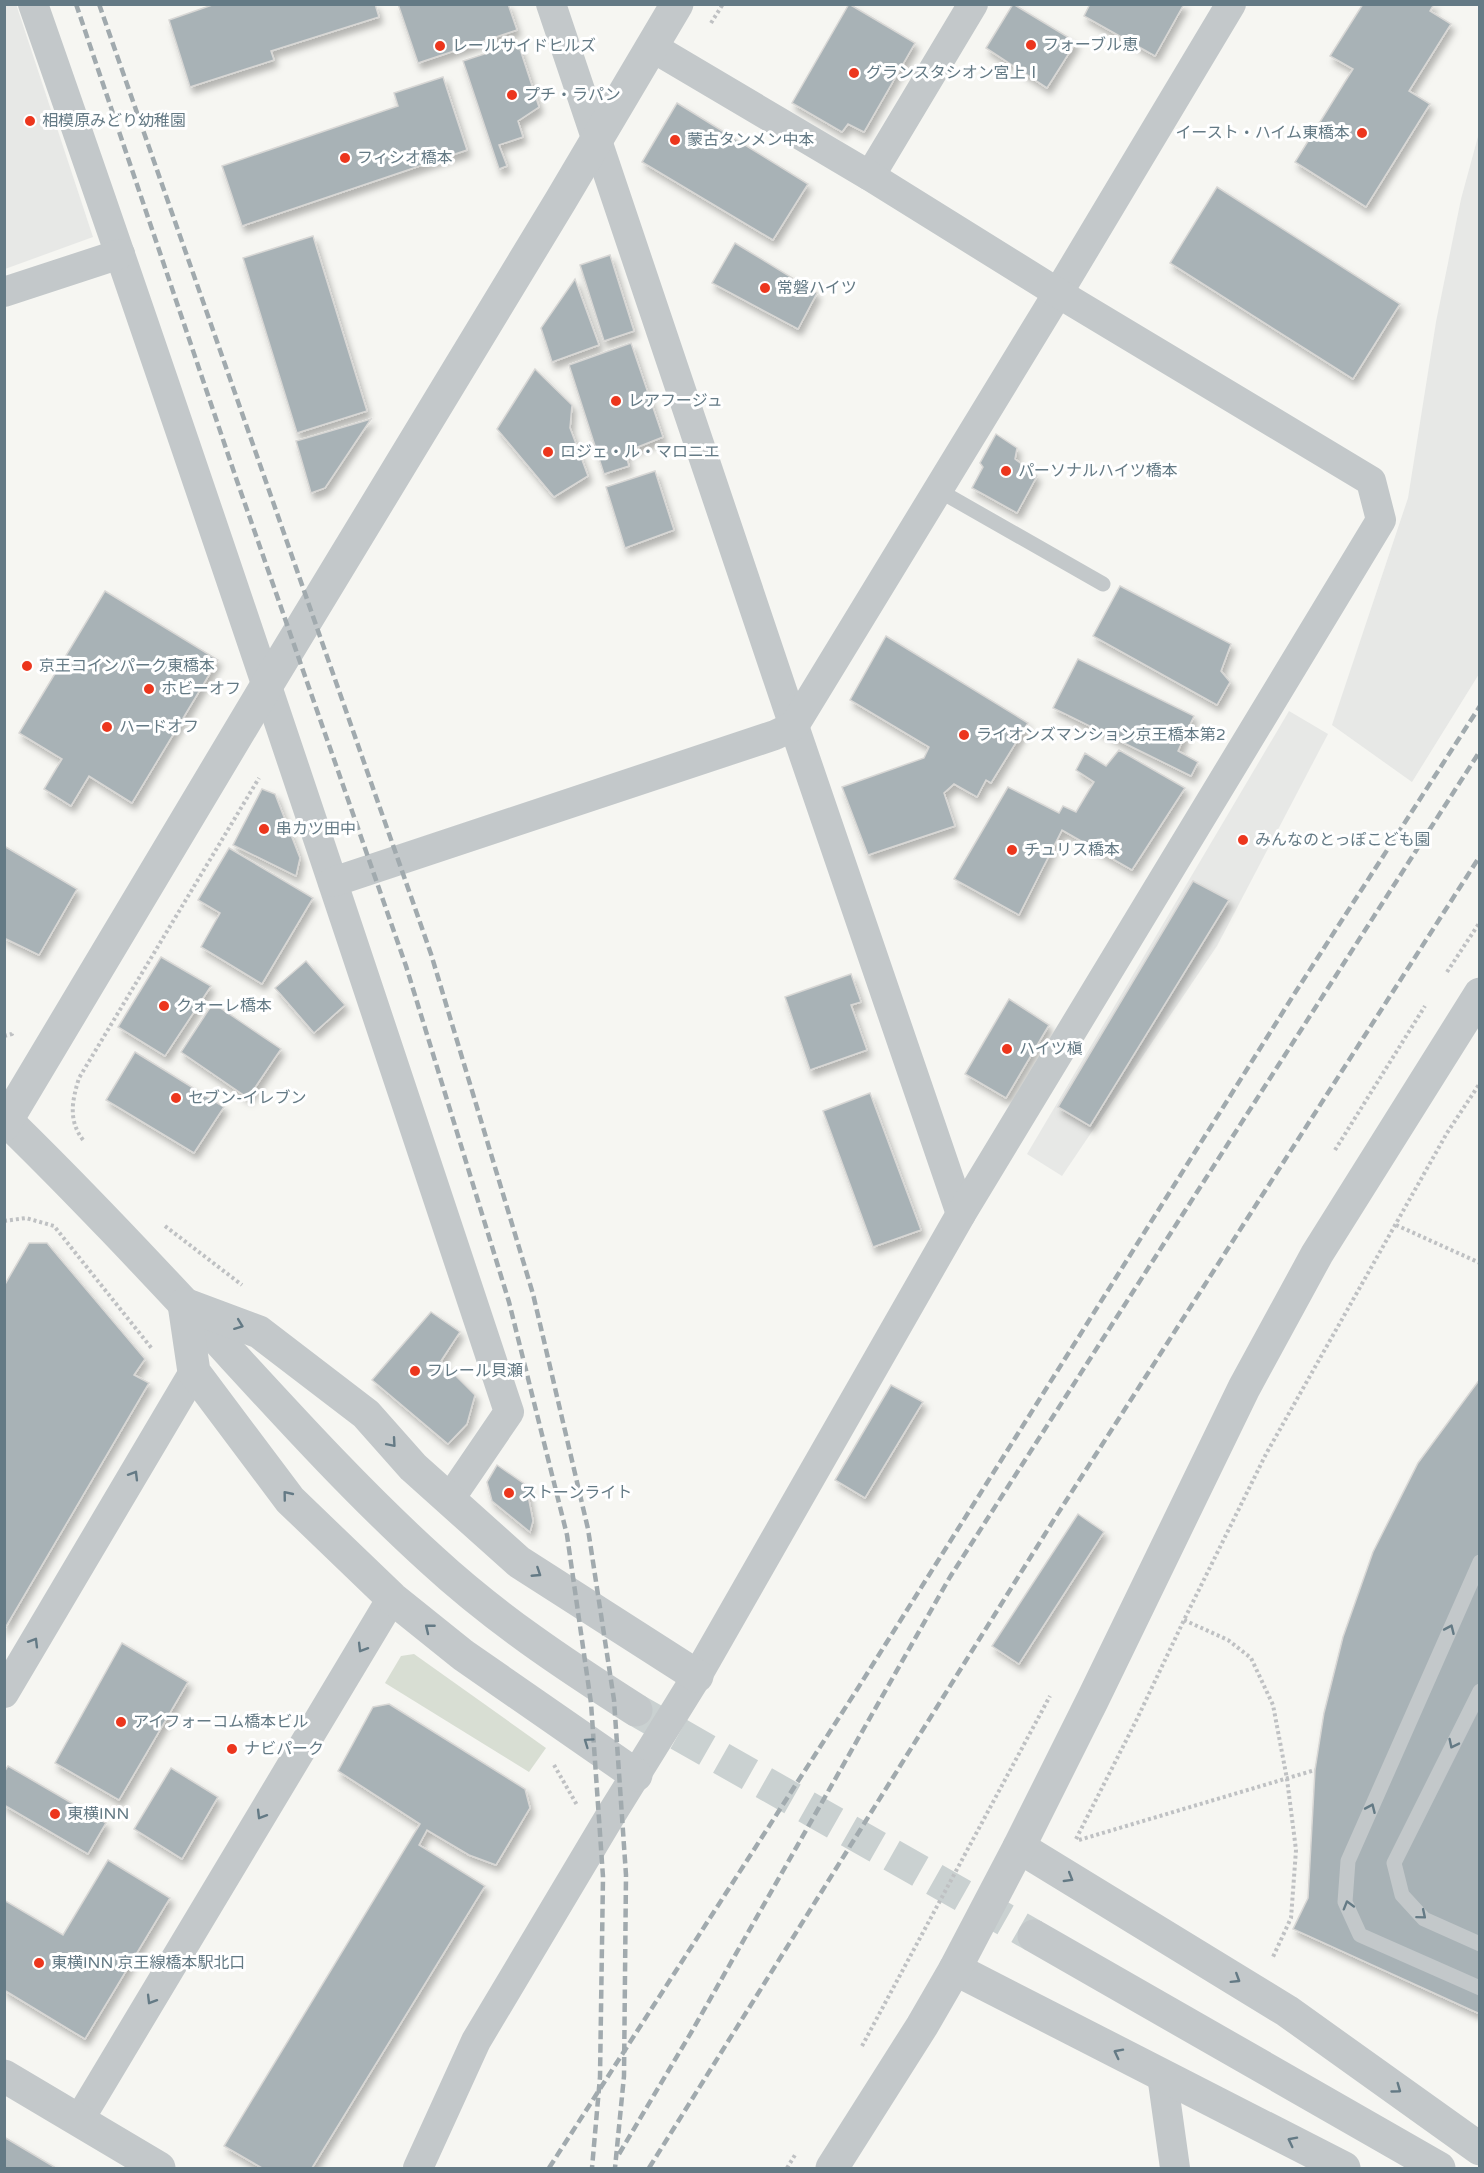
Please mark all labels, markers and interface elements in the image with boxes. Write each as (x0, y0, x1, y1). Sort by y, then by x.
place label: フォーブル恵 (1043, 35, 1138, 55)
place label: レールサイドヒルズ (452, 36, 596, 56)
marker: フォーブル恵 (1024, 38, 1038, 52)
marker: レールサイドヒルズ (433, 39, 447, 53)
place label: グランスタシオン宮上Ⅰ (866, 63, 1042, 83)
marker: グランスタシオン宮上Ⅰ (847, 66, 861, 80)
place label: プチ・ラパン (524, 85, 621, 105)
marker: プチ・ラパン (505, 88, 519, 102)
place label: 相模原みどり幼稚園 (42, 111, 186, 131)
marker: 相模原みどり幼稚園 (23, 114, 37, 128)
place label: イースト・ハイム東橋本 (1175, 123, 1350, 143)
marker: イースト・ハイム東橋本 (1355, 126, 1369, 140)
place label: 蒙古タンメン中本 (687, 130, 815, 150)
marker: 蒙古タンメン中本 (668, 133, 682, 147)
place label: フィシオ橋本 (357, 148, 453, 168)
marker: フィシオ橋本 (338, 151, 352, 165)
place label: 常磐ハイツ (777, 278, 857, 298)
marker: 常磐ハイツ (758, 281, 772, 295)
place label: レアフージュ (628, 391, 723, 411)
marker: レアフージュ (609, 394, 623, 408)
place label: ロジェ・ル・マロニエ (560, 442, 720, 462)
marker: ロジェ・ル・マロニエ (541, 445, 555, 459)
place label: パーソナルハイツ橋本 (1018, 461, 1178, 481)
marker: パーソナルハイツ橋本 (999, 464, 1013, 478)
place label: 京王コインパーク東橋本 (39, 656, 215, 676)
marker: 京王コインパーク東橋本 (20, 659, 34, 673)
place label: ホビーオフ (161, 679, 241, 699)
marker: ホビーオフ (142, 682, 156, 696)
place label: ハードオフ (119, 717, 199, 737)
marker: ハードオフ (100, 720, 114, 734)
place label: ライオンズマンション京王橋本第2 (976, 725, 1226, 745)
marker: ライオンズマンション京王橋本第2 (957, 728, 971, 742)
place label: 串カツ田中 (276, 819, 356, 839)
marker: 串カツ田中 (257, 822, 271, 836)
place label: みんなのとっぽこども園 (1255, 830, 1431, 850)
marker: みんなのとっぽこども園 (1236, 833, 1250, 847)
place label: チュリス橋本 (1024, 840, 1120, 860)
marker: チュリス橋本 (1005, 843, 1019, 857)
place label: クォーレ橋本 (176, 996, 272, 1016)
marker: クォーレ橋本 (157, 999, 171, 1013)
place label: ハイツ槇 (1019, 1039, 1083, 1059)
marker: ハイツ槇 (1000, 1042, 1014, 1056)
place label: セブン-イレブン (188, 1088, 307, 1108)
marker: セブン-イレブン (169, 1091, 183, 1105)
one-way arrow (233, 1318, 244, 1330)
place label: フレール貝瀬 (427, 1361, 523, 1381)
marker: フレール貝瀬 (408, 1364, 422, 1378)
one-way arrow (385, 1436, 396, 1447)
one-way arrow (126, 1471, 138, 1481)
place label: ストーンライト (521, 1483, 632, 1503)
marker: ストーンライト (502, 1486, 516, 1500)
one-way arrow (283, 1491, 294, 1502)
one-way arrow (530, 1566, 541, 1577)
one-way arrow (425, 1624, 436, 1635)
one-way arrow (1443, 1625, 1455, 1636)
one-way arrow (27, 1638, 39, 1648)
one-way arrow (358, 1642, 370, 1652)
place label: アイフォーコム橋本ビル (133, 1712, 308, 1732)
marker: アイフォーコム橋本ビル (114, 1715, 128, 1729)
one-way arrow (1449, 1737, 1461, 1748)
one-way arrow (583, 1738, 594, 1749)
place label: ナビパーク (244, 1739, 324, 1759)
marker: ナビパーク (225, 1742, 239, 1756)
one-way arrow (1364, 1803, 1376, 1814)
place label: 東横INN (67, 1804, 129, 1824)
marker: 東横INN (48, 1807, 62, 1821)
one-way arrow (257, 1809, 269, 1819)
one-way arrow (1063, 1871, 1073, 1883)
one-way arrow (1343, 1900, 1355, 1911)
one-way arrow (1415, 1908, 1426, 1919)
place label: 東横INN 京王線橋本駅北口 (51, 1953, 245, 1973)
marker: 東横INN 京王線橋本駅北口 (32, 1956, 46, 1970)
one-way arrow (1230, 1972, 1240, 1984)
one-way arrow (146, 1994, 158, 2004)
one-way arrow (1114, 2049, 1125, 2060)
one-way arrow (1390, 2082, 1401, 2093)
one-way arrow (1288, 2137, 1298, 2148)

